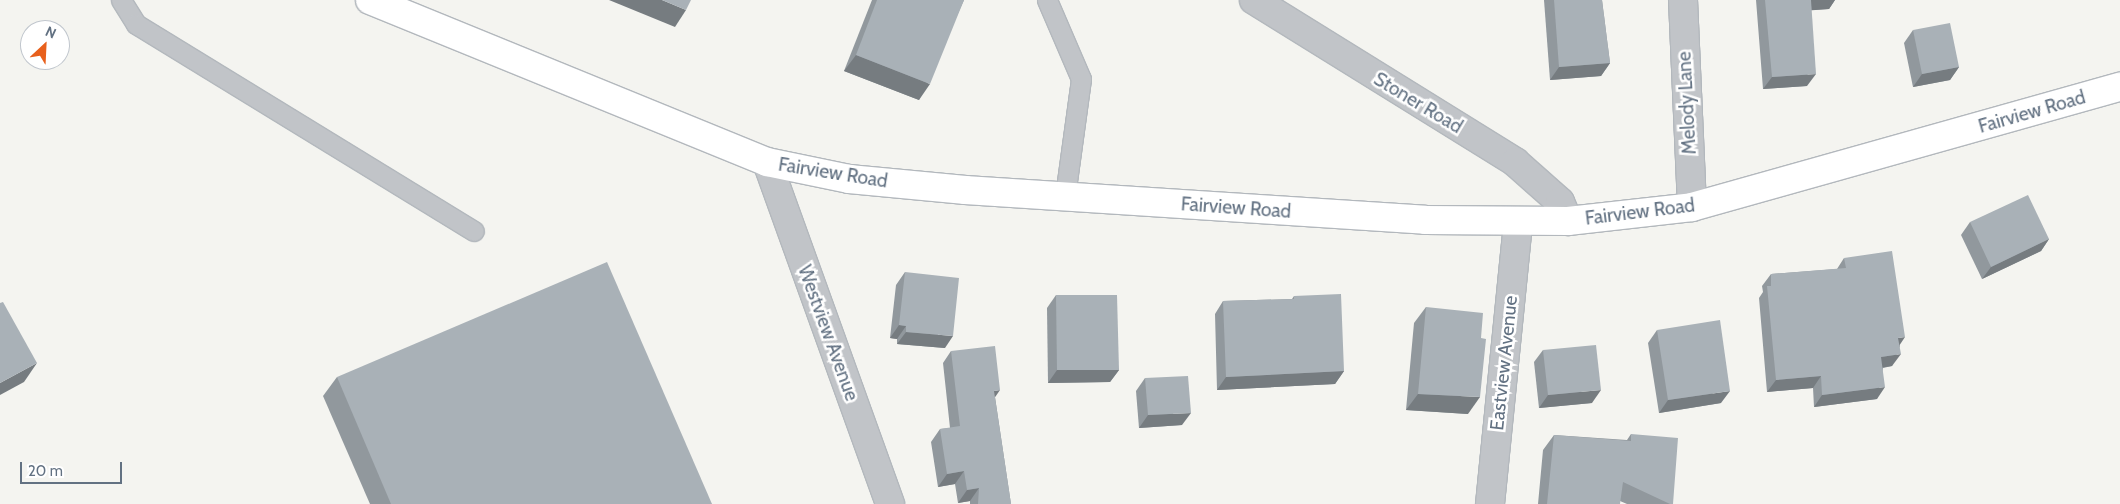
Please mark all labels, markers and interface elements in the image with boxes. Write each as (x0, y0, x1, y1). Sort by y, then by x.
north arrow (20, 20, 70, 70)
text: N (43, 22, 59, 43)
street label: Melody Lane (1673, 51, 1701, 155)
street label: Stoner Road (1370, 68, 1466, 138)
street label: Fairview Road (1976, 86, 2088, 138)
street label: Fairview Road (777, 153, 889, 193)
street label: Fairview Road (1180, 193, 1292, 223)
street label: Fairview Road (1584, 194, 1696, 230)
street label: Westview Avenue (793, 262, 863, 404)
street label: Eastview Avenue (1486, 295, 1522, 431)
scale bar (22, 452, 125, 484)
text: 20 m (28, 462, 63, 480)

